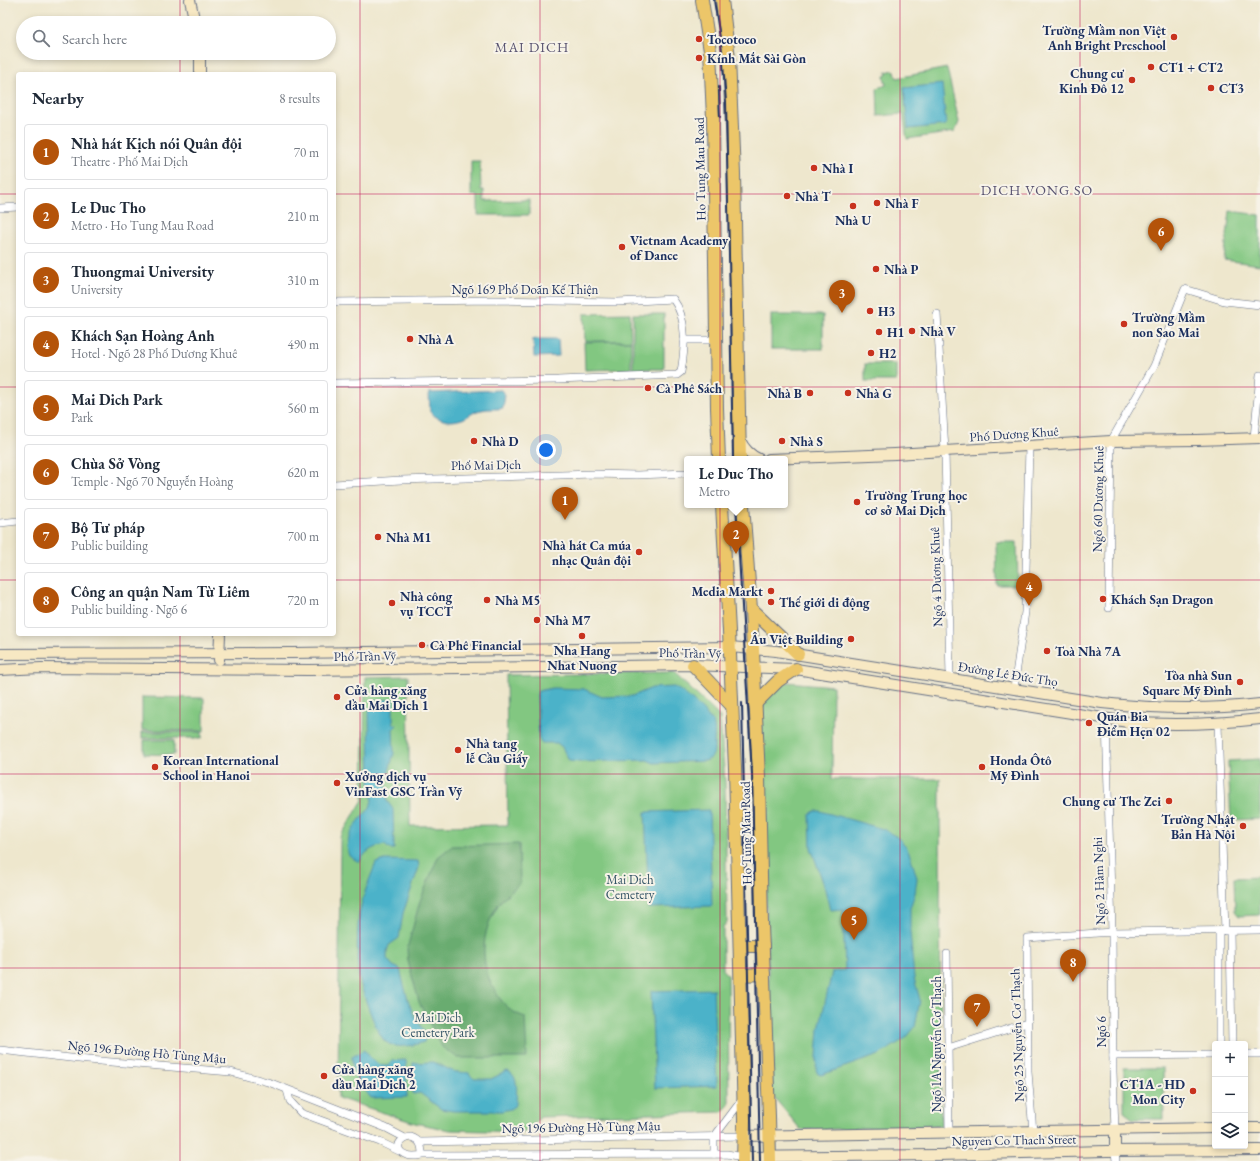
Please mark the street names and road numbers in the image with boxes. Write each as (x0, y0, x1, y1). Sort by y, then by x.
street label: Ho Tung Mau Road (691, 117, 709, 221)
street label: Ngõ 169 Phố Doãn Kế Thiện (452, 281, 599, 298)
street label: Phố Dương Khuê (969, 422, 1059, 446)
street label: Ngõ 60 Dương Khuê (1089, 446, 1107, 552)
street label: Phố Mai Dịch (451, 456, 522, 474)
street label: Ngõ 4 Dương Khuê (926, 527, 946, 627)
street label: Phố Trần Vỹ (659, 644, 722, 662)
street label: Phố Trần Vỹ (334, 647, 397, 665)
street label: Đường Lê Đức Thọ (957, 658, 1059, 690)
street label: Ho Tung Mau Road (737, 781, 755, 885)
street label: Ngõ 2 Hàm Nghi (1089, 837, 1109, 925)
street label: Ngõ 25 Nguyễn Cơ Thạch (1006, 968, 1028, 1102)
street label: Ngõ 1A Nguyễn Cơ Thạch (928, 975, 945, 1112)
street label: Ngõ 6 (1093, 1016, 1110, 1048)
street label: Ngõ 196 Đường Hồ Tùng Mậu (67, 1037, 227, 1067)
street label: Ngõ 196 Đường Hồ Tùng Mậu (501, 1117, 661, 1137)
street label: Nguyen Co Thach Street (952, 1130, 1076, 1150)

